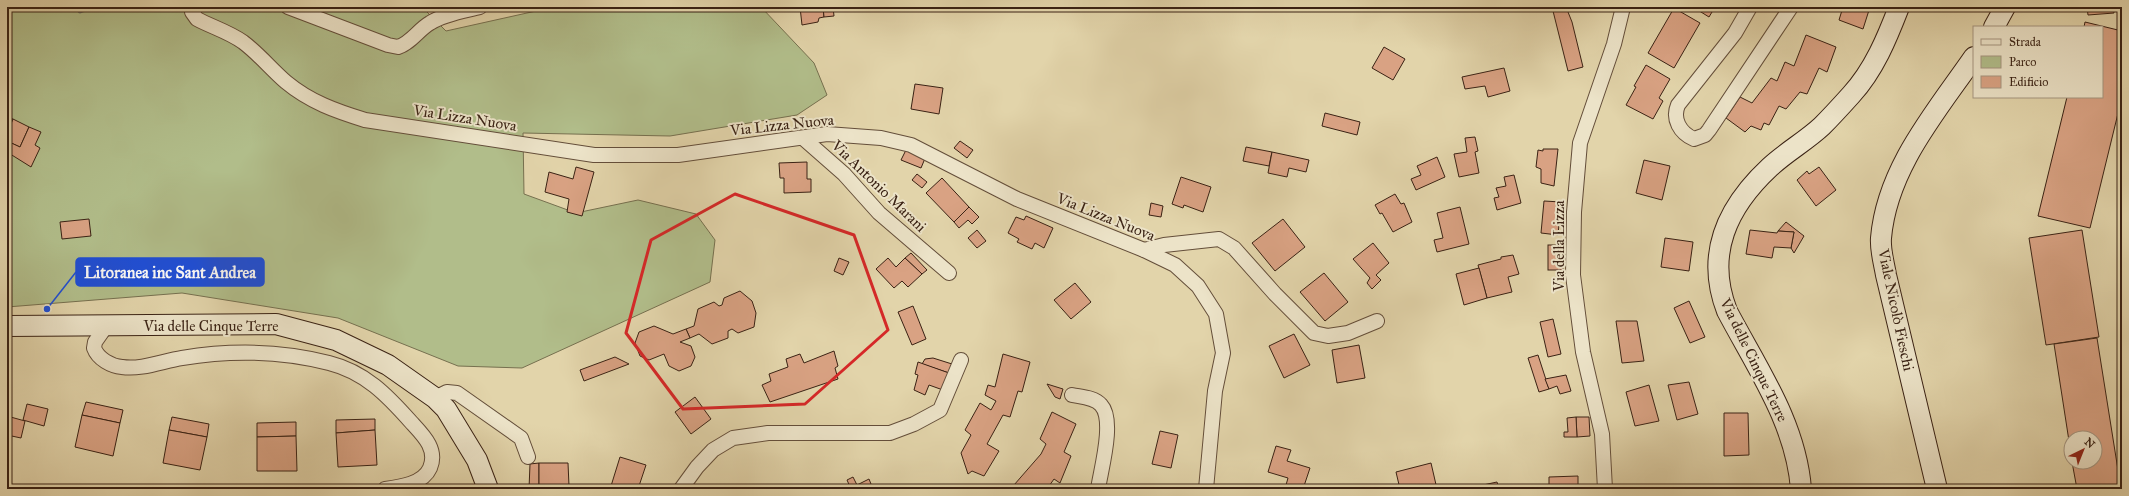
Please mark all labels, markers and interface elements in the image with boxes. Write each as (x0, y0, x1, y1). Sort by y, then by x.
legend (1973, 26, 2103, 98)
text: Strada (2009, 35, 2042, 49)
text: Parco (2009, 55, 2036, 69)
text: Edificio (2009, 75, 2048, 89)
street label: Via Lizza Nuova (411, 101, 519, 135)
street label: Via Lizza Nuova (728, 111, 835, 140)
street label: Via Antonio Marani (827, 136, 930, 236)
street label: Via Lizza Nuova (1053, 189, 1158, 245)
street label: Via della Lizza (1550, 200, 1568, 292)
street label: Viale Nicolò Fieschi (1874, 246, 1918, 373)
callout: Litoranea inc Sant Andrea (76, 258, 264, 286)
text: Litoranea inc Sant Andrea (84, 263, 257, 282)
street label: Via delle Cinque Terre (1715, 294, 1792, 425)
street label: Via delle Cinque Terre (142, 317, 279, 336)
north arrow (2063, 430, 2103, 470)
text: N (2082, 435, 2098, 451)

